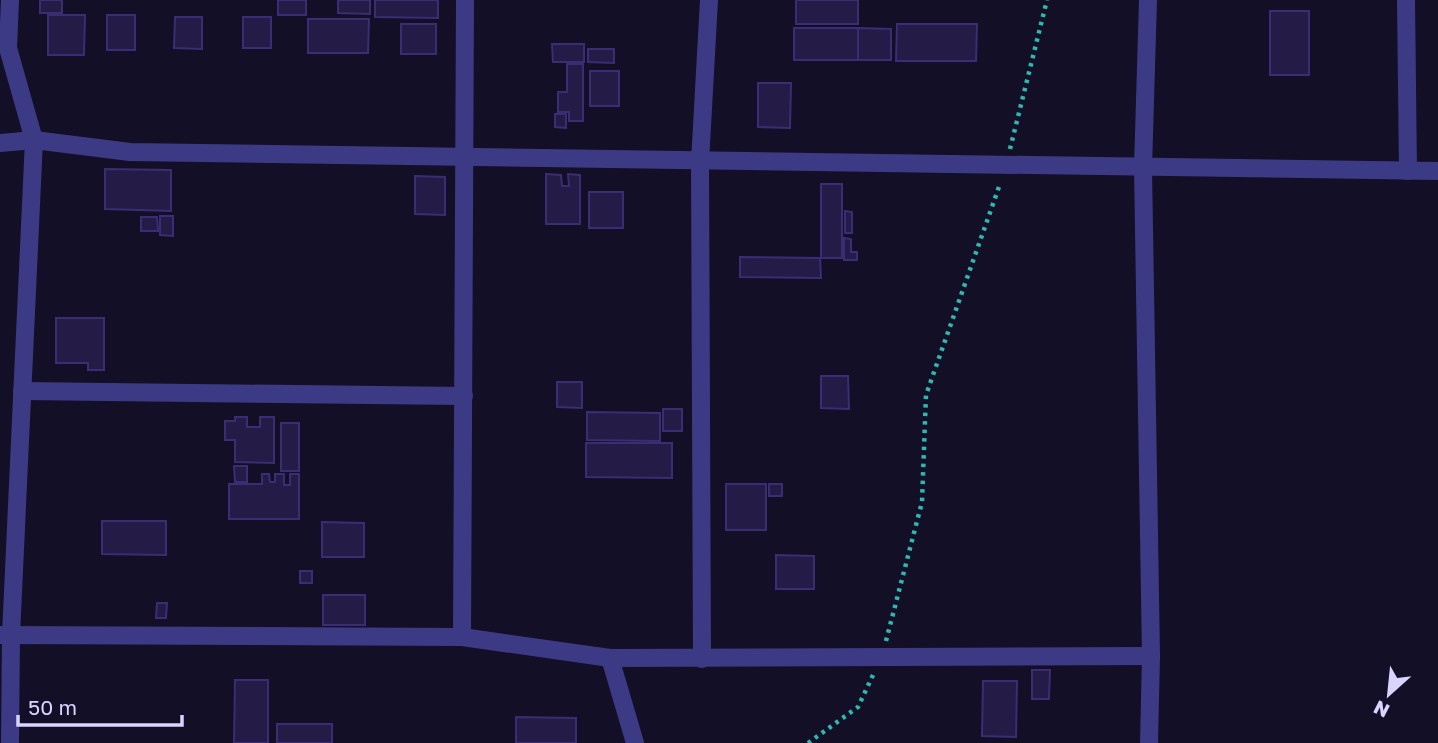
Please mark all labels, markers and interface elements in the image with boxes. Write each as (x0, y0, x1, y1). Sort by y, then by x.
north arrow (1354, 659, 1424, 729)
scale bar (18, 684, 182, 728)
text: 50 m (28, 694, 77, 720)
text: N (1369, 696, 1393, 723)

